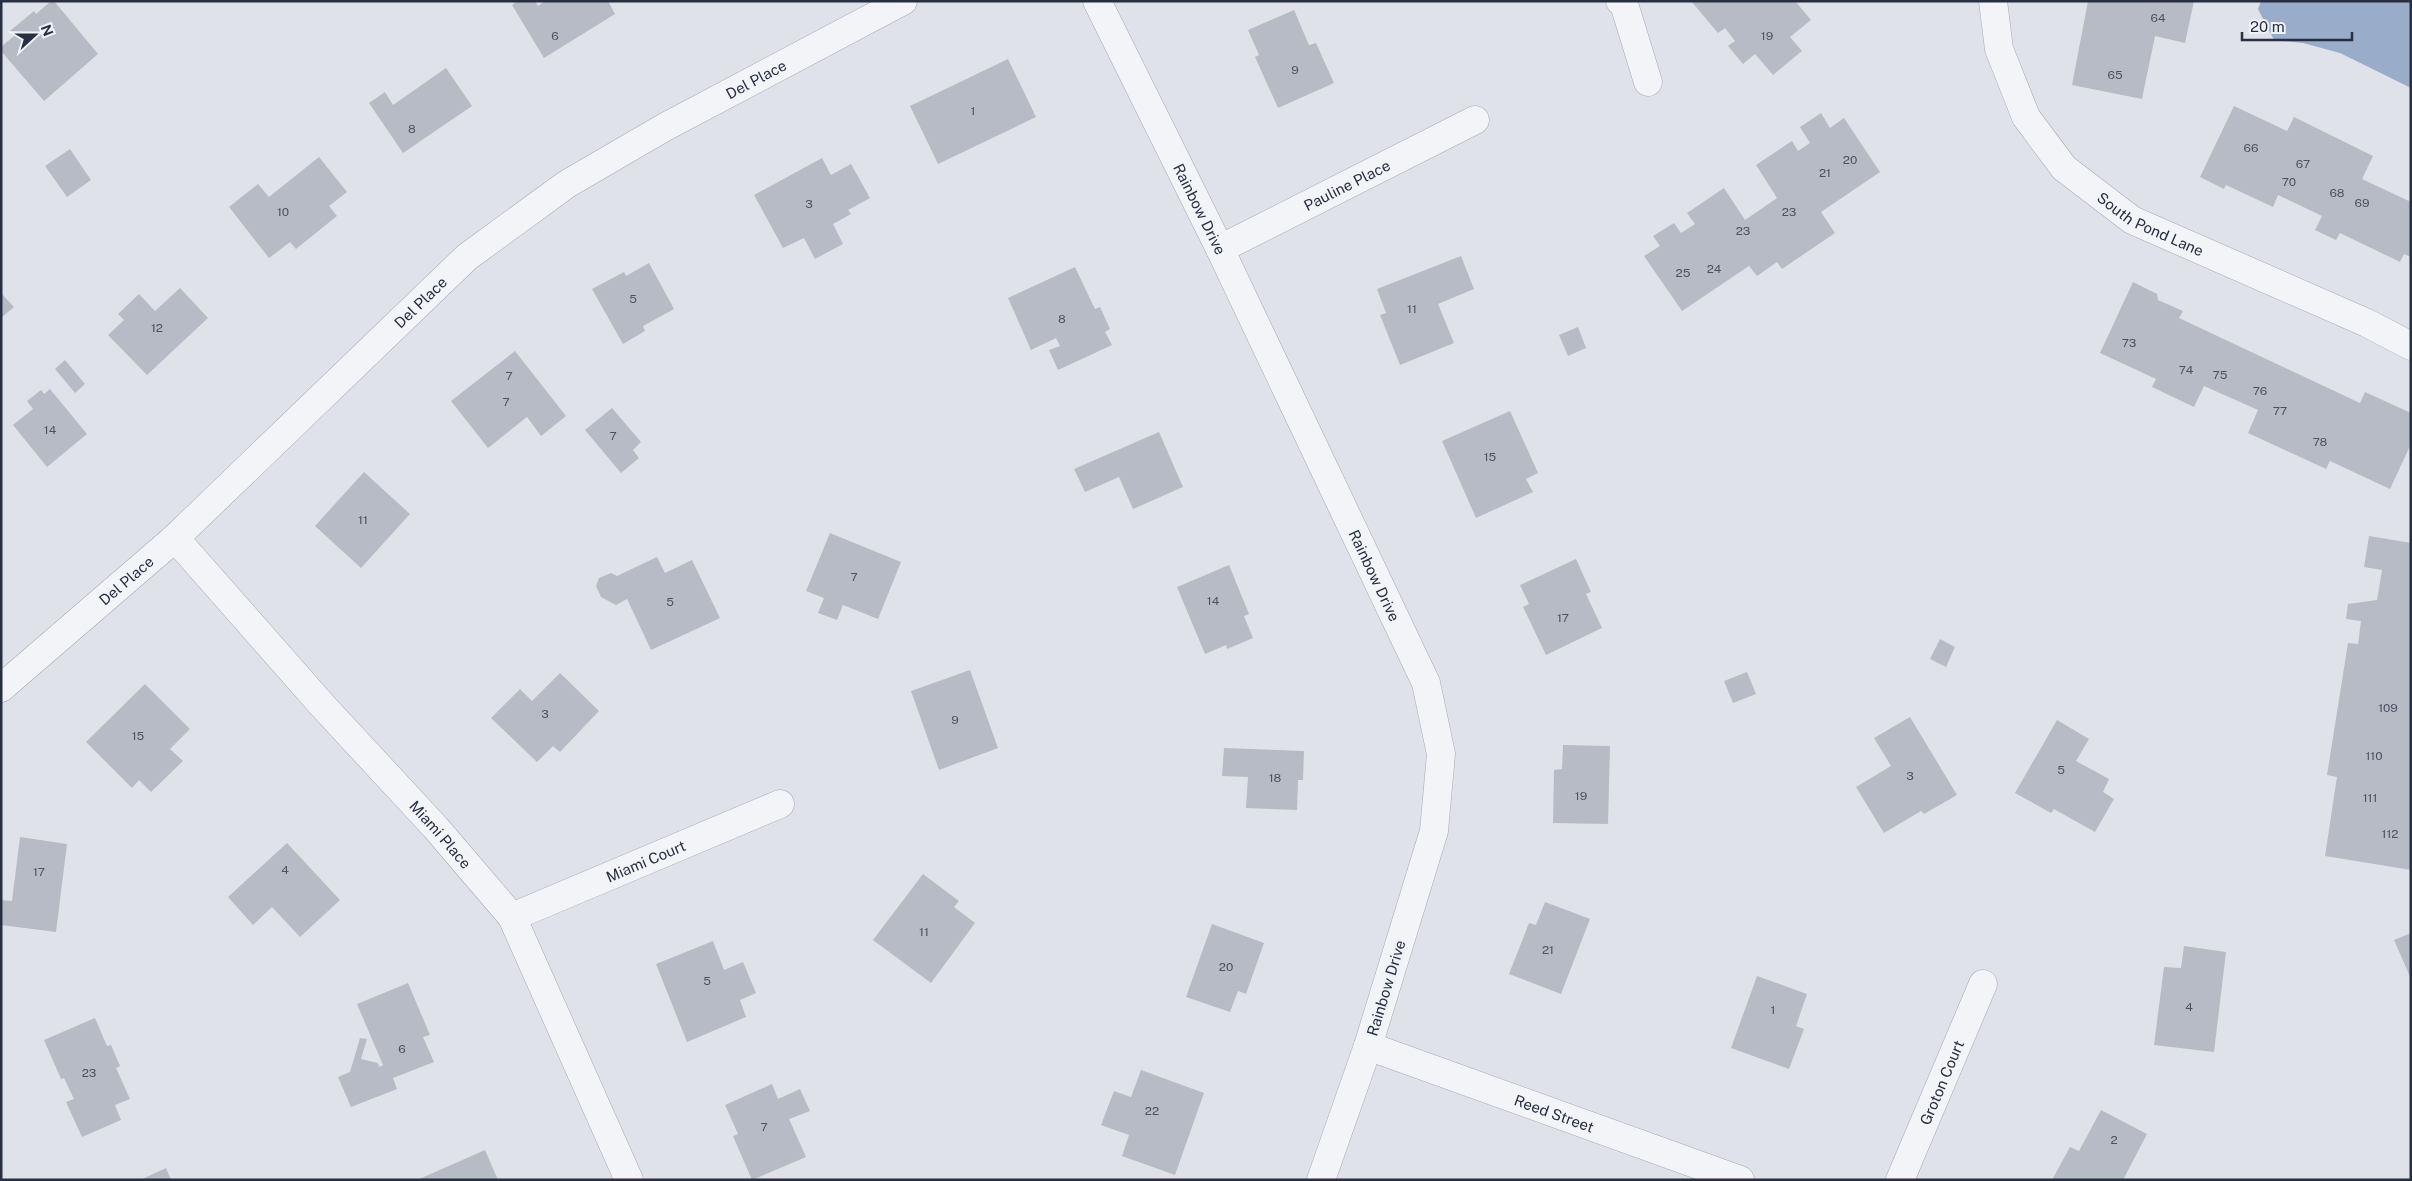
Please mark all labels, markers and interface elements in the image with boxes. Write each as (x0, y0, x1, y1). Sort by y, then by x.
north arrow (10, 10, 60, 60)
scale bar (2242, 10, 2352, 42)
house number: 64 (2151, 11, 2166, 25)
text: 20 m (2250, 18, 2285, 35)
text: N (38, 22, 57, 38)
house number: 6 (551, 29, 559, 43)
house number: 19 (1761, 29, 1773, 43)
street label: Del Place (723, 56, 789, 102)
house number: 9 (1291, 63, 1299, 77)
house number: 65 (2107, 68, 2123, 82)
house number: 1 (971, 104, 975, 118)
house number: 8 (408, 122, 416, 136)
house number: 66 (2244, 141, 2258, 155)
house number: 20 (1843, 153, 1857, 167)
street label: Pauline Place (1301, 156, 1393, 214)
house number: 67 (2296, 157, 2310, 171)
street label: Rainbow Drive (1170, 161, 1230, 257)
house number: 21 (1819, 166, 1831, 180)
house number: 70 (2282, 175, 2296, 189)
house number: 68 (2329, 186, 2345, 200)
street label: South Pond Lane (2094, 188, 2206, 259)
house number: 69 (2355, 196, 2369, 210)
house number: 3 (805, 197, 813, 211)
house number: 10 (277, 205, 289, 219)
house number: 23 (1782, 205, 1796, 219)
house number: 23 (1736, 224, 1750, 238)
house number: 24 (1707, 262, 1722, 276)
house number: 25 (1676, 266, 1691, 280)
street label: Del Place (390, 273, 450, 331)
house number: 5 (629, 292, 637, 306)
house number: 11 (1407, 302, 1417, 316)
house number: 8 (1058, 312, 1066, 326)
house number: 12 (151, 321, 163, 335)
house number: 73 (2122, 336, 2136, 350)
house number: 74 (2179, 363, 2194, 377)
house number: 75 (2213, 368, 2228, 382)
house number: 7 (505, 369, 513, 383)
house number: 76 (2253, 384, 2267, 398)
house number: 7 (502, 395, 510, 409)
house number: 77 (2273, 404, 2287, 418)
house number: 14 (44, 423, 57, 437)
house number: 7 (609, 429, 617, 443)
house number: 78 (2313, 435, 2328, 449)
house number: 15 (1484, 450, 1497, 464)
house number: 11 (358, 513, 368, 527)
street label: Rainbow Drive (1346, 527, 1404, 624)
street label: Del Place (95, 552, 157, 608)
house number: 7 (850, 570, 858, 584)
house number: 14 (1207, 594, 1220, 608)
house number: 5 (666, 595, 674, 609)
house number: 17 (1557, 611, 1569, 625)
house number: 109 (2378, 701, 2398, 715)
house number: 3 (541, 707, 549, 721)
house number: 9 (951, 713, 959, 727)
house number: 15 (132, 729, 145, 743)
house number: 110 (2365, 749, 2383, 763)
house number: 5 (2057, 763, 2065, 777)
house number: 3 (1906, 769, 1914, 783)
house number: 18 (1269, 771, 1282, 785)
house number: 19 (1575, 789, 1587, 803)
house number: 111 (2363, 791, 2377, 805)
street label: Miami Place (406, 797, 475, 872)
house number: 112 (2382, 827, 2398, 841)
street label: Miami Court (603, 836, 688, 885)
house number: 4 (281, 863, 289, 877)
house number: 17 (33, 865, 45, 879)
house number: 11 (919, 925, 929, 939)
street label: Rainbow Drive (1363, 938, 1409, 1038)
house number: 21 (1542, 943, 1554, 957)
house number: 20 (1219, 960, 1233, 974)
house number: 5 (703, 974, 711, 988)
house number: 4 (2185, 1000, 2193, 1014)
house number: 1 (1771, 1003, 1775, 1017)
street label: Groton Court (1916, 1037, 1967, 1127)
house number: 6 (398, 1042, 406, 1056)
house number: 23 (82, 1066, 96, 1080)
street label: Reed Street (1512, 1091, 1597, 1135)
house number: 22 (1145, 1104, 1159, 1118)
house number: 7 (760, 1120, 768, 1134)
house number: 2 (2110, 1133, 2118, 1147)

